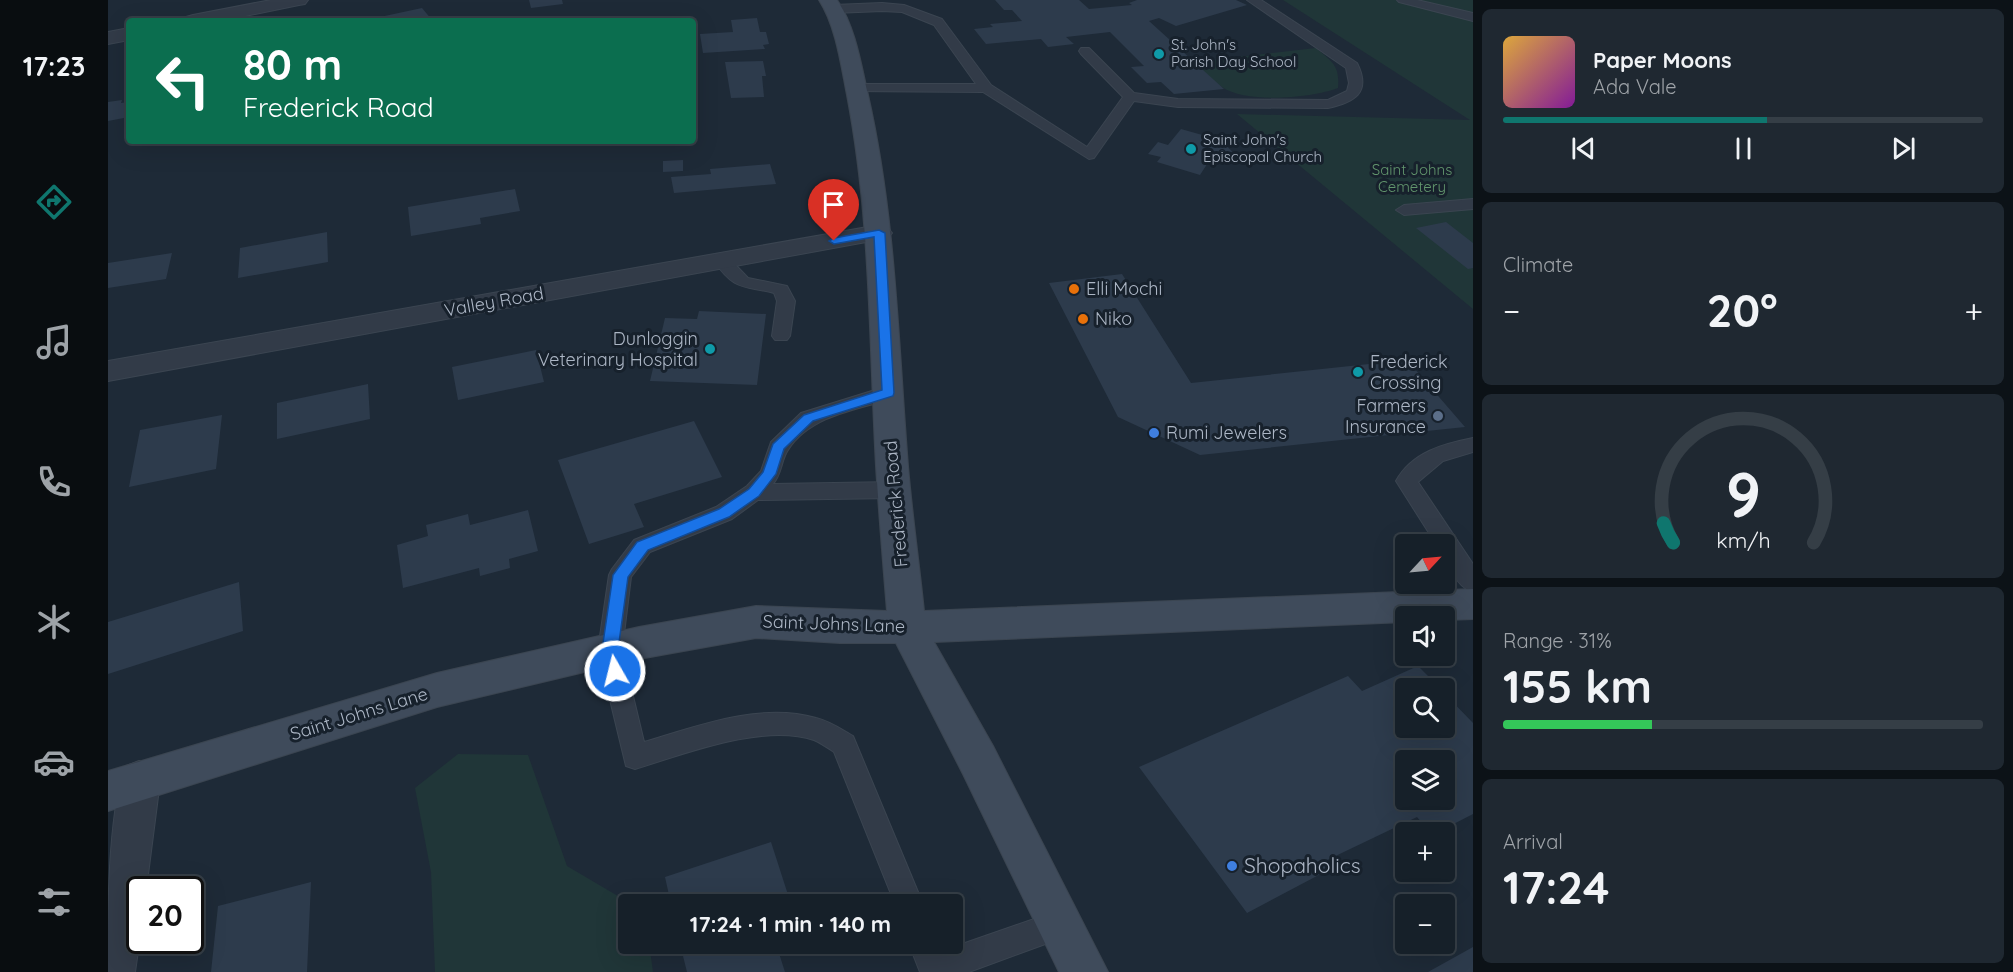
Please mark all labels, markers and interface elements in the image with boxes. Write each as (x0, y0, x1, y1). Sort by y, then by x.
place label: St. John's Parish Day School (1171, 35, 1296, 71)
text: 80 m (243, 38, 342, 91)
icon: left (144, 42, 222, 120)
text: Paper Moons (1593, 46, 1732, 74)
marker: St. John's Parish Day School (1152, 47, 1166, 61)
text: 17:23 (23, 49, 85, 83)
text: Ada Vale (1593, 74, 1677, 99)
text: Frederick Road (243, 90, 434, 124)
place label: Saint John's Episcopal Church (1203, 130, 1322, 166)
icon: previous (1567, 132, 1600, 165)
icon: pause (1727, 132, 1760, 165)
icon: next (1887, 132, 1920, 165)
marker: Saint John's Episcopal Church (1184, 142, 1198, 156)
park label: Saint Johns Cemetery (1372, 160, 1452, 196)
pin (808, 179, 859, 241)
icon: directions (33, 181, 75, 223)
icon: arrive (817, 188, 850, 221)
text: Climate (1503, 252, 1573, 277)
place label: Elli Mochi (1086, 277, 1162, 300)
street label: Valley Road (442, 281, 545, 322)
marker: Elli Mochi (1067, 282, 1081, 296)
text: 20° (1707, 282, 1778, 338)
text: − (1503, 290, 1520, 331)
text: + (1964, 290, 1983, 331)
place label: Niko (1095, 307, 1132, 330)
marker: Niko (1076, 312, 1090, 326)
icon: music (33, 321, 75, 363)
place label: Dunloggin Veterinary Hospital (538, 327, 698, 371)
marker: Dunloggin Veterinary Hospital (703, 342, 717, 356)
place label: Frederick Crossing (1370, 350, 1448, 394)
marker: Frederick Crossing (1351, 365, 1365, 379)
place label: Farmers Insurance (1345, 394, 1426, 438)
marker: Farmers Insurance (1431, 409, 1445, 423)
place label: Rumi Jewelers (1166, 421, 1287, 444)
marker: Rumi Jewelers (1147, 426, 1161, 440)
street label: Frederick Road (879, 440, 912, 568)
text: 9 (1725, 455, 1761, 533)
icon: phone (33, 461, 75, 503)
text: km/h (1716, 527, 1770, 553)
north arrow (1395, 534, 1455, 594)
map controls (1395, 534, 1455, 954)
icon: climate (33, 601, 75, 643)
button: sound (1395, 606, 1455, 666)
street label: Saint Johns Lane (762, 610, 906, 637)
text: Range · 31% (1503, 628, 1612, 653)
position arrow (583, 639, 647, 703)
text: 155 km (1503, 658, 1652, 714)
button: search (1395, 678, 1455, 738)
street label: Saint Johns Lane (287, 682, 430, 745)
icon: car (33, 741, 75, 783)
button: layers (1395, 750, 1455, 810)
button: + (1395, 822, 1455, 882)
text: Arrival (1503, 829, 1563, 854)
place label: Shopaholics (1244, 852, 1361, 878)
marker: Shopaholics (1225, 859, 1239, 873)
text: 17:24 (1503, 859, 1610, 915)
speed limit sign: 20 (126, 876, 204, 954)
icon: filters (33, 881, 75, 923)
button: − (1395, 894, 1455, 954)
text: 17:24 · 1 min · 140 m (690, 910, 891, 938)

